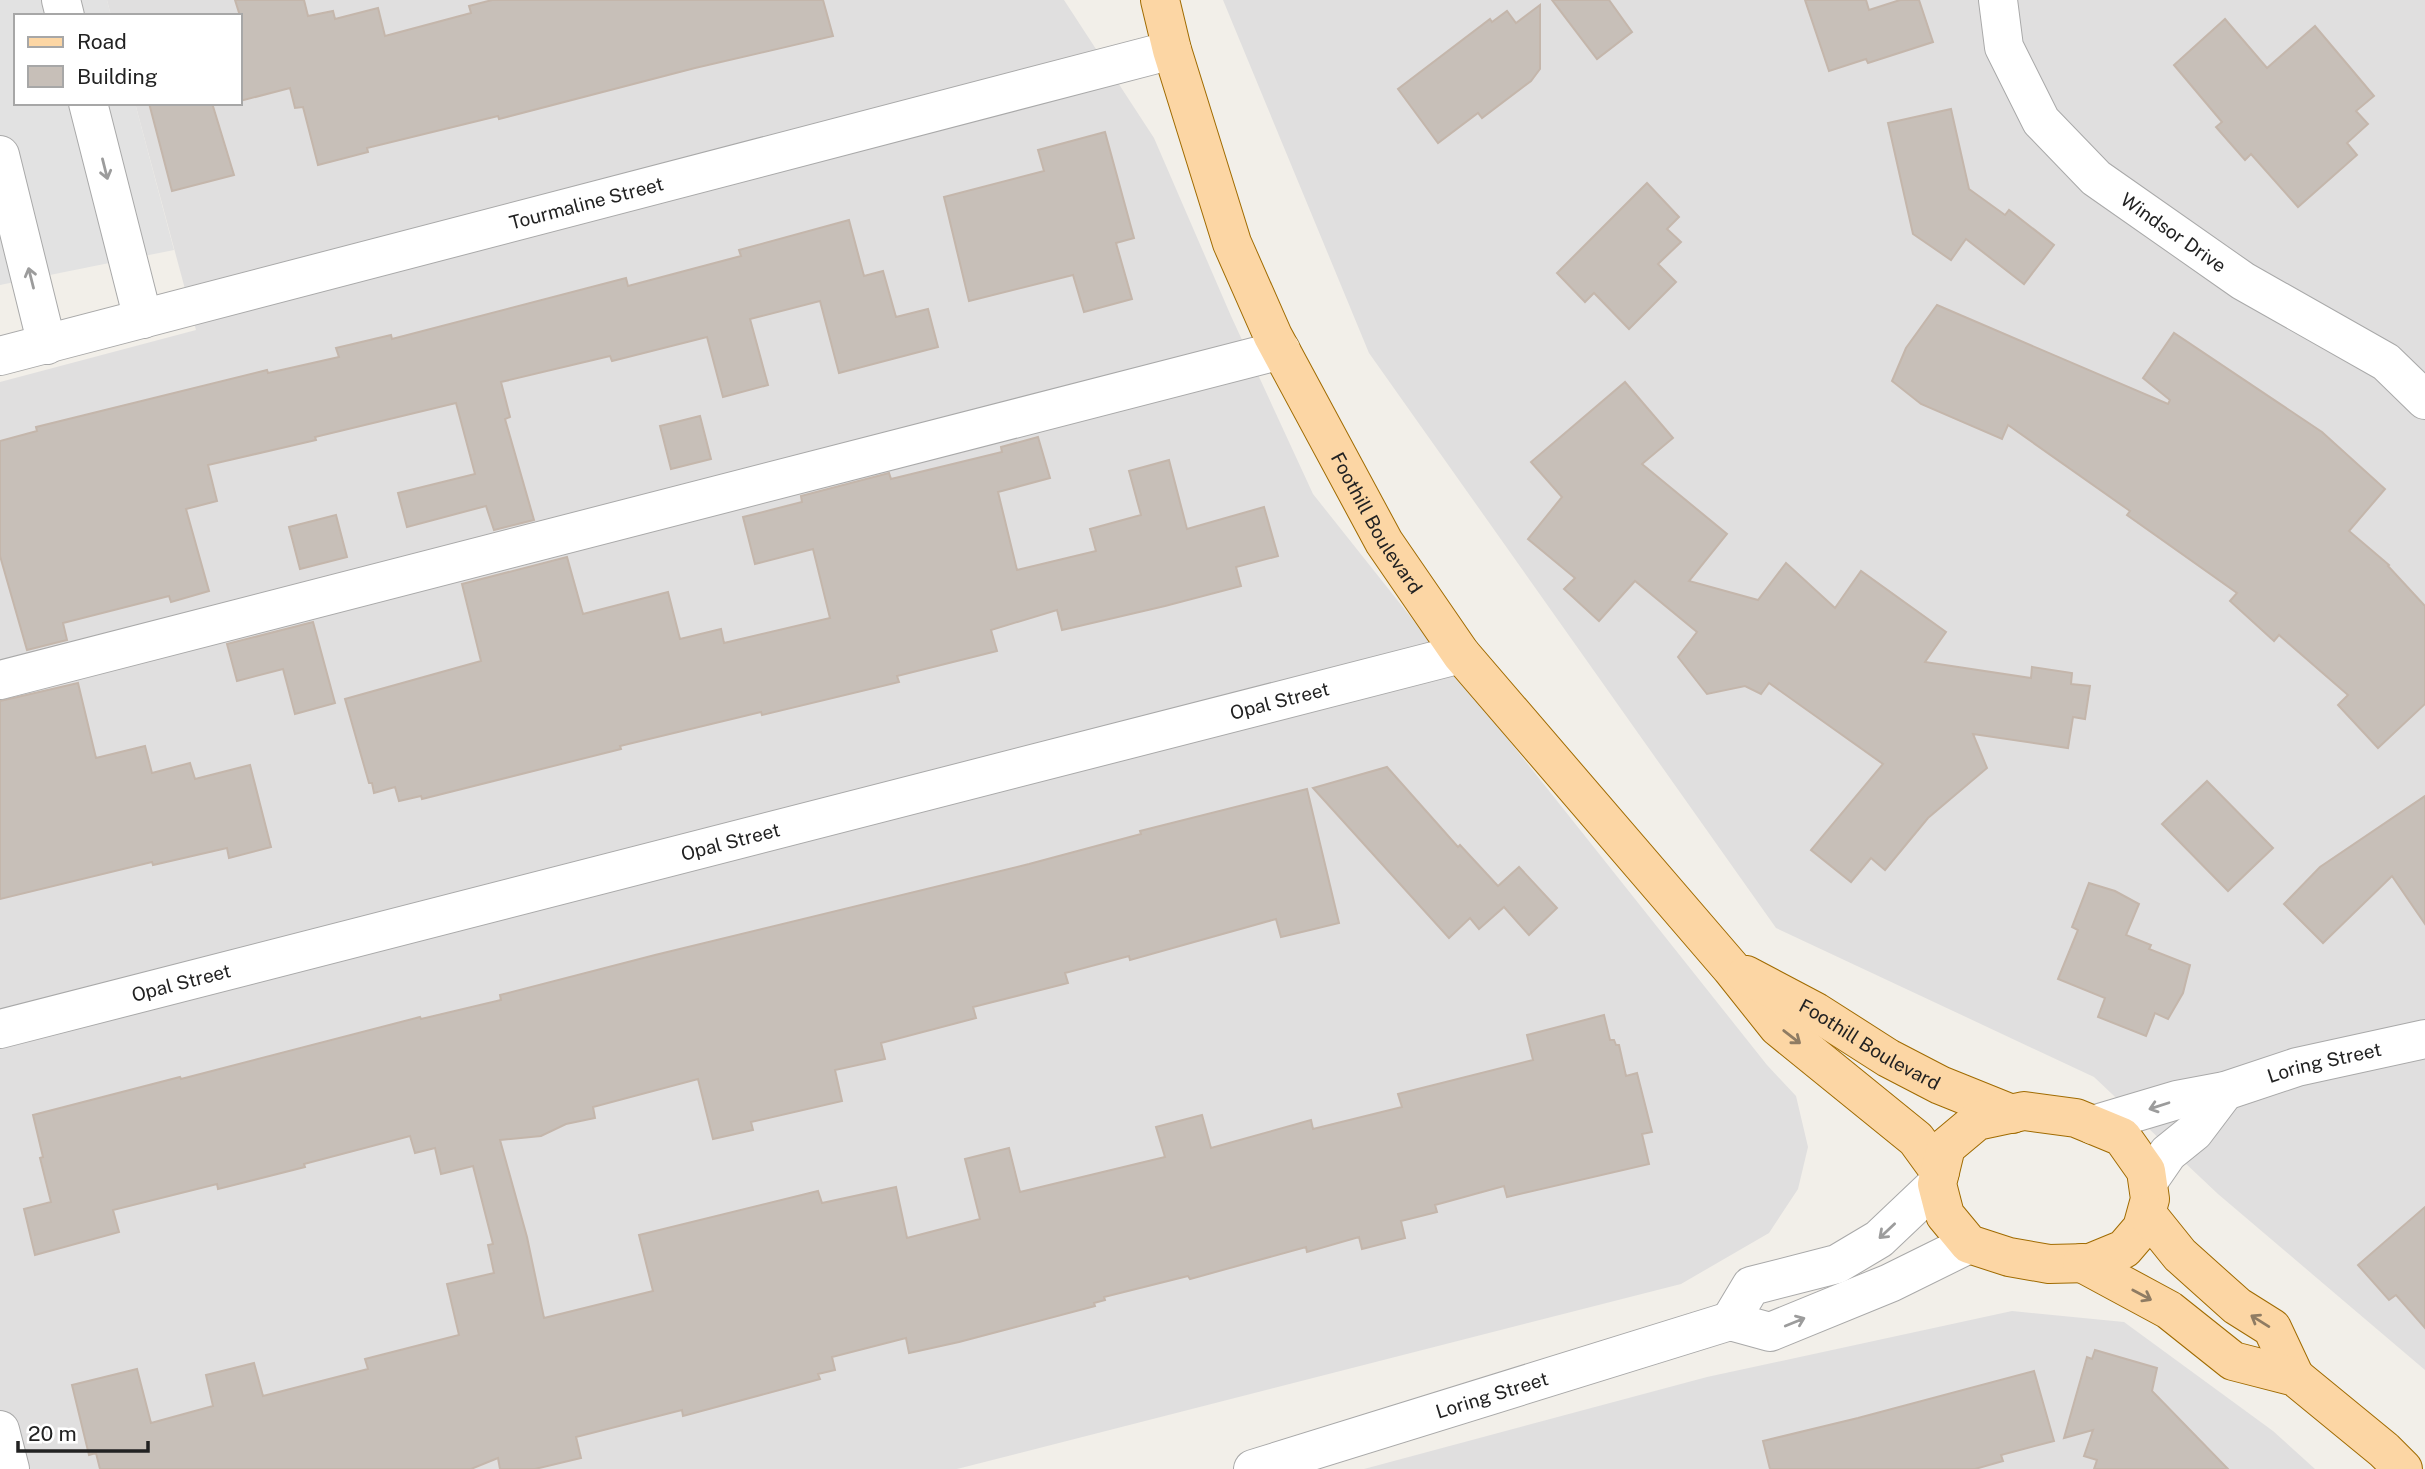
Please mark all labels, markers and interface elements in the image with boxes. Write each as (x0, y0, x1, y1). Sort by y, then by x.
legend (14, 14, 242, 105)
text: Road (77, 29, 127, 54)
text: Building (77, 64, 158, 89)
one-way arrow (99, 157, 112, 180)
street label: Tourmaline Street (507, 172, 666, 234)
street label: Windsor Drive (2117, 188, 2230, 277)
one-way arrow (24, 267, 37, 290)
street label: Foothill Boulevard (1327, 449, 1427, 598)
street label: Opal Street (1228, 677, 1331, 724)
street label: Opal Street (678, 818, 782, 865)
street label: Opal Street (129, 959, 233, 1006)
street label: Foothill Boulevard (1796, 994, 1944, 1094)
one-way arrow (1782, 1030, 1800, 1045)
street label: Loring Street (2264, 1038, 2383, 1087)
one-way arrow (2148, 1101, 2170, 1113)
one-way arrow (1879, 1223, 1896, 1240)
one-way arrow (2131, 1289, 2152, 1303)
one-way arrow (2251, 1313, 2271, 1327)
one-way arrow (1783, 1315, 1805, 1328)
street label: Loring Street (1433, 1367, 1551, 1423)
scale bar (18, 1410, 147, 1454)
text: 20 m (28, 1421, 77, 1446)

